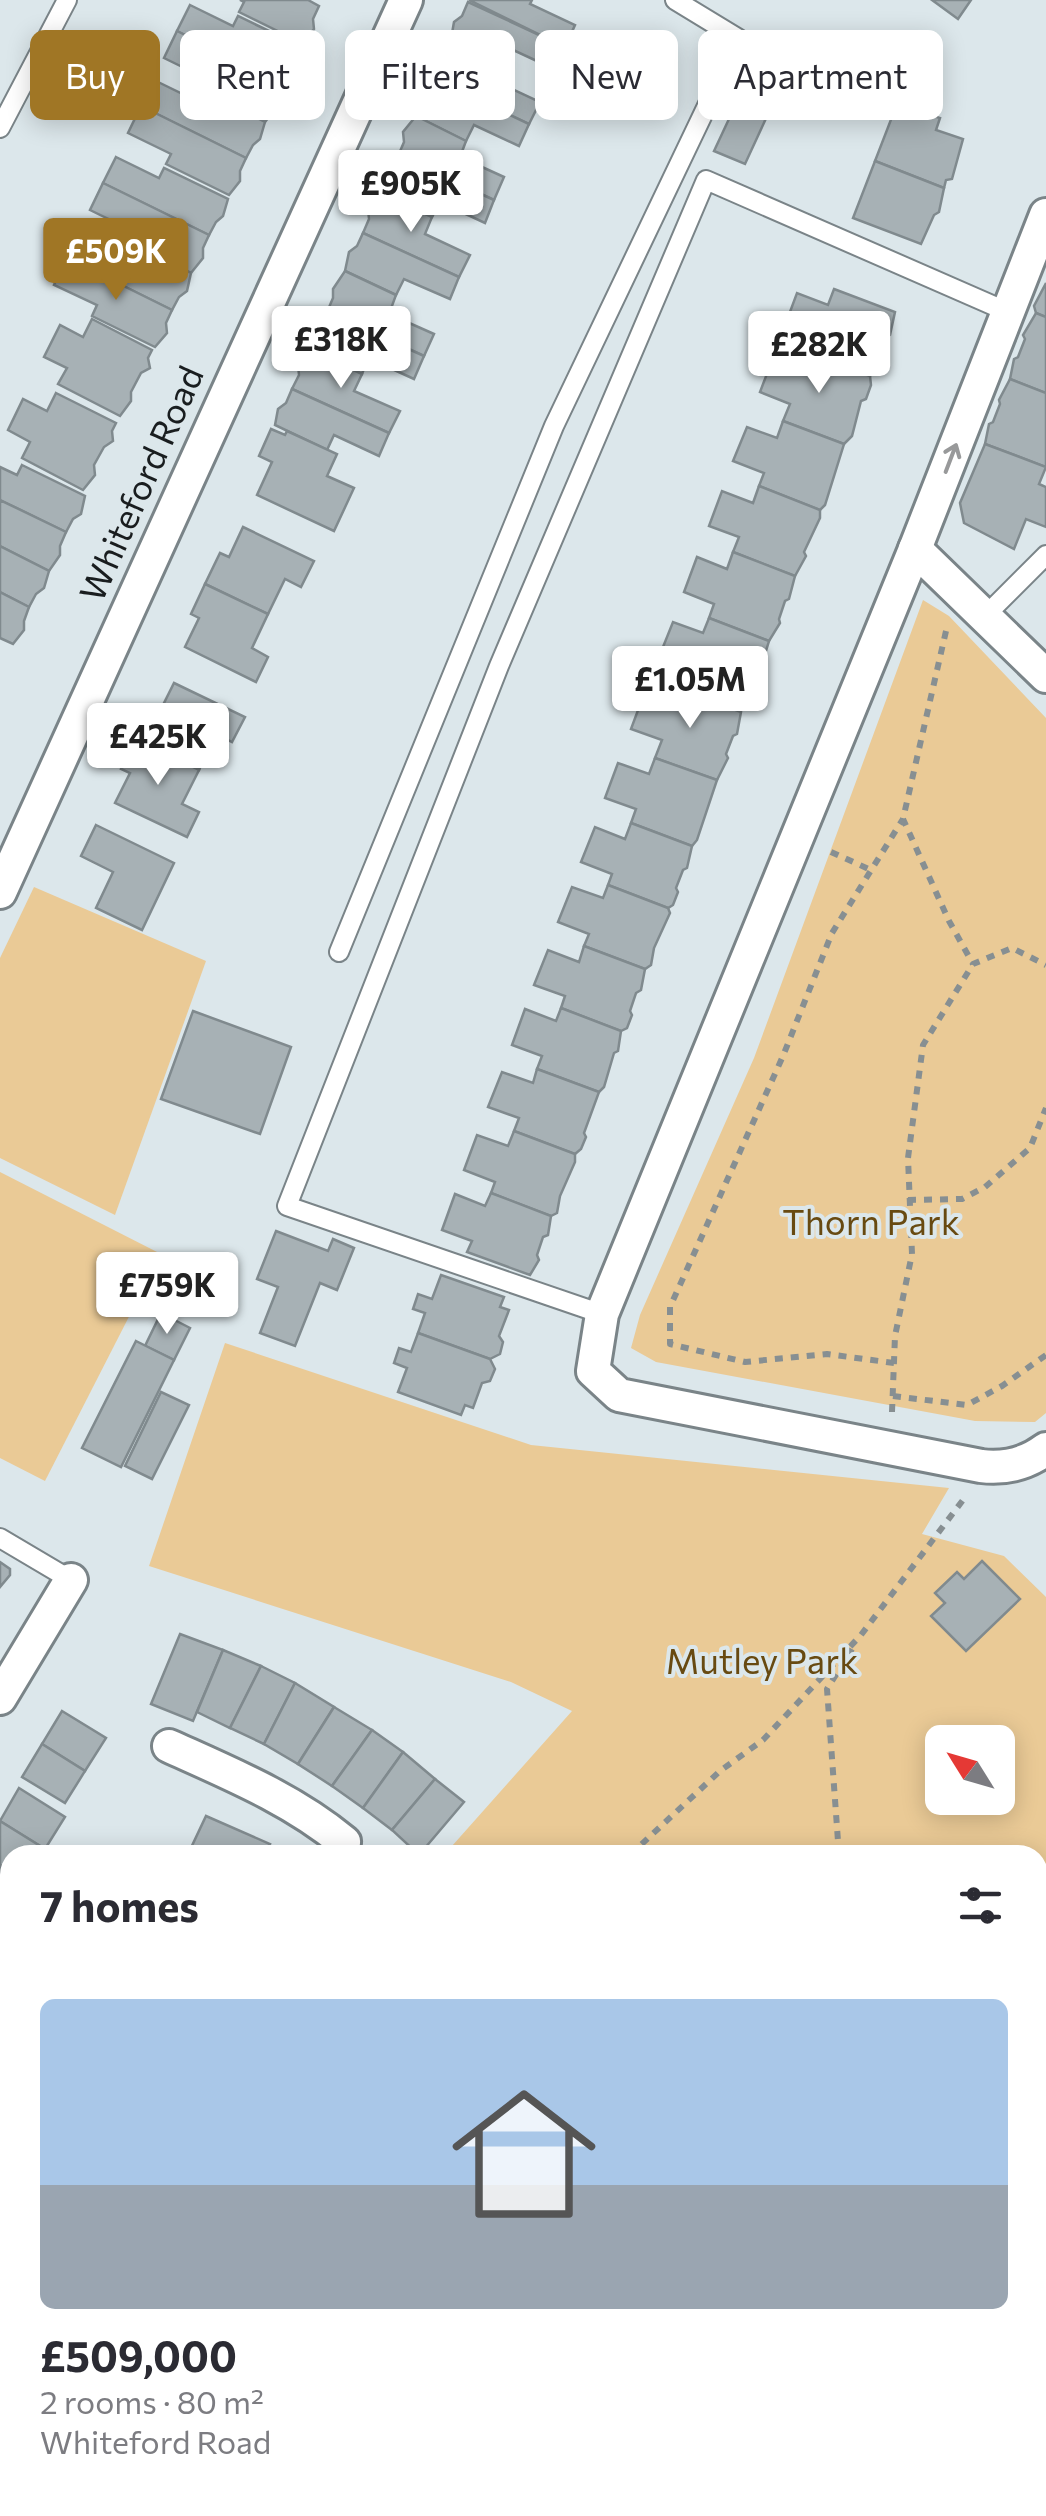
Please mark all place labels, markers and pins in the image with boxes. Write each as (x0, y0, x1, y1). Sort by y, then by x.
pin: £905K (341, 150, 481, 235)
pin: £509K (46, 218, 186, 303)
pin: £318K (271, 306, 411, 391)
pin: £282K (749, 311, 889, 396)
pin: £1.05M (609, 646, 771, 731)
pin: £425K (88, 703, 228, 788)
pin: £759K (97, 1252, 237, 1337)

